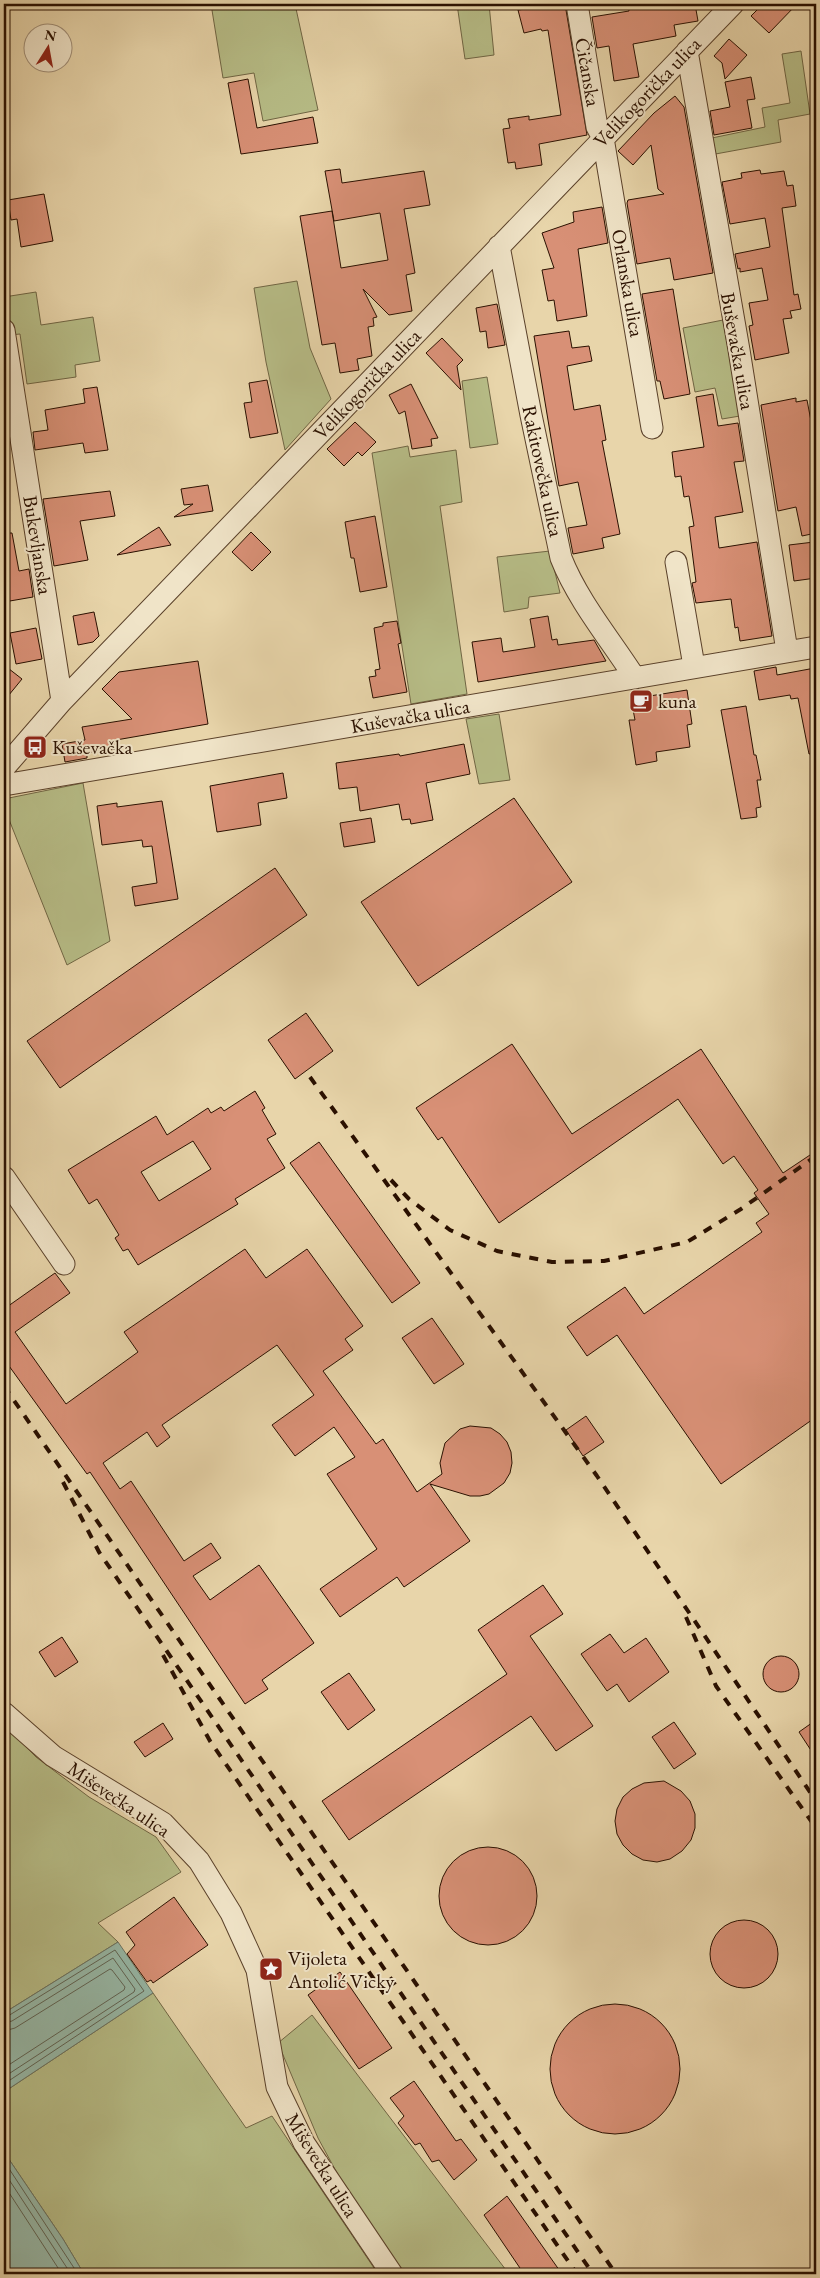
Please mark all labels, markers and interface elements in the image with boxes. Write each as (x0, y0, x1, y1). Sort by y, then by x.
north arrow (22, 22, 72, 72)
text: N (43, 25, 58, 45)
street label: Velikogorička ulica (588, 31, 706, 153)
street label: Čičanska (569, 36, 607, 108)
street label: Orlanska ulica (606, 227, 650, 339)
street label: Buševačka ulica (715, 290, 761, 412)
street label: Velikogorička ulica (308, 323, 426, 445)
street label: Rakitovečka ulica (516, 403, 570, 539)
street label: Bukevljanska (17, 494, 59, 596)
cafe icon: kuna (628, 688, 654, 714)
place label: kuna (658, 688, 696, 714)
street label: Kuševačka ulica (348, 693, 472, 739)
bus stop icon: Kuševačka (22, 734, 48, 760)
place label: Kuševačka (52, 734, 132, 760)
street label: Miševečka ulica (63, 1755, 175, 1843)
place label: Vijoleta Antolić Vicky (287, 1945, 395, 1994)
place icon: Vijoleta Antolić Vicky (258, 1956, 284, 1982)
street label: Miševečka ulica (280, 2108, 364, 2222)

